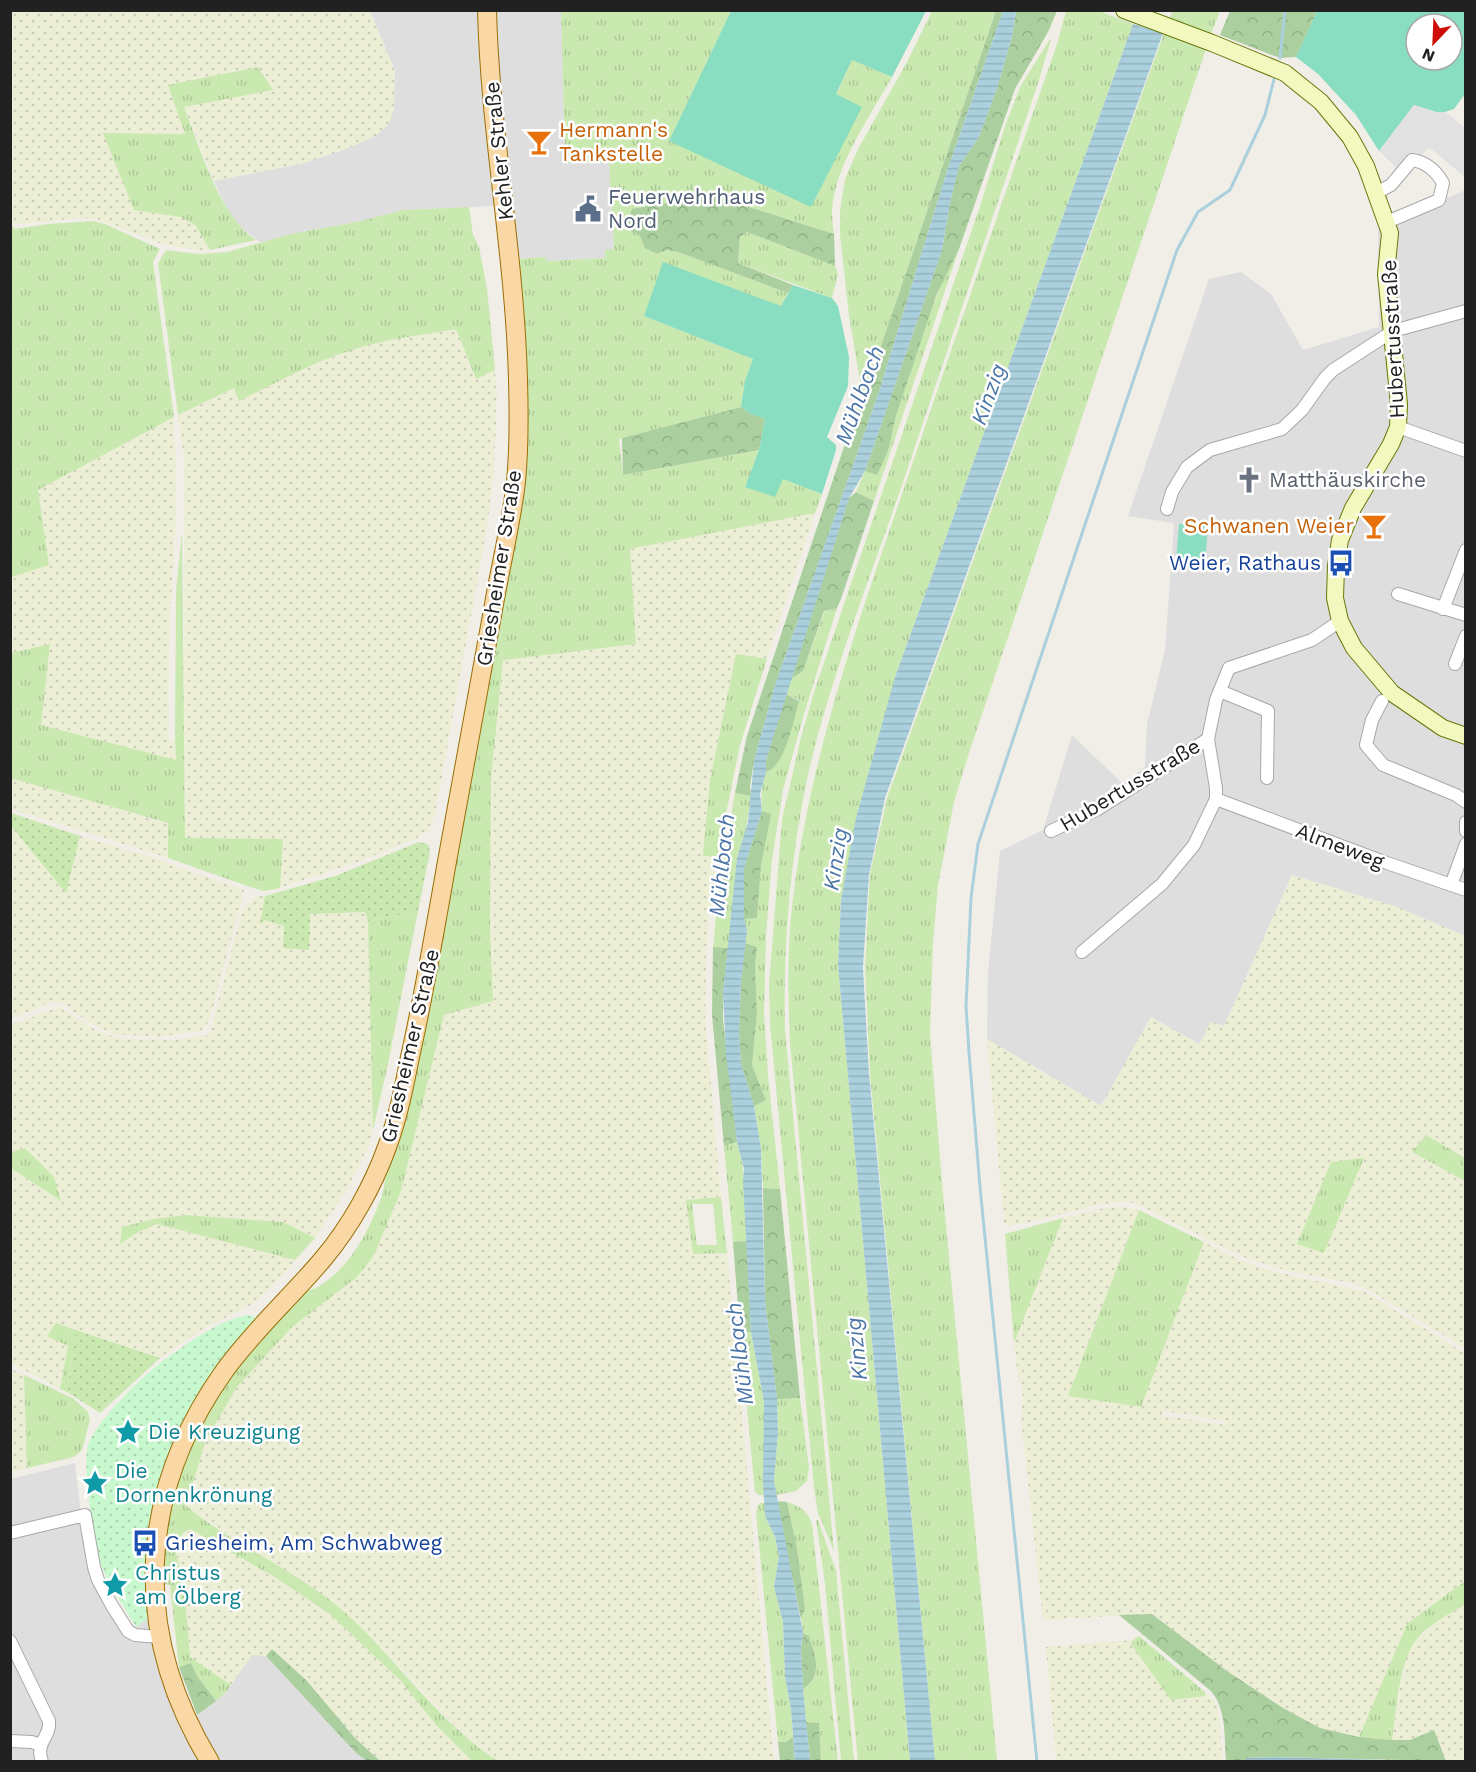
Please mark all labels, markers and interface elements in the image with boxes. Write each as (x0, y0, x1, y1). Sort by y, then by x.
north arrow (1404, 12, 1464, 72)
text: N (1419, 44, 1438, 66)
street label: Kehler Straße (479, 80, 518, 222)
place label: Hermann's Tankstelle (559, 117, 668, 166)
bar icon: Hermann's Tankstelle (524, 127, 554, 157)
place label: Feuerwehrhaus Nord (608, 184, 765, 233)
public building icon: Feuerwehrhaus Nord (573, 194, 603, 224)
street label: Hubertusstraße (1376, 259, 1409, 419)
water label: Mühlbach (830, 342, 889, 448)
water label: Kinzig (966, 360, 1011, 428)
church icon: Matthäuskirche (1234, 465, 1264, 495)
place label: Matthäuskirche (1269, 467, 1426, 492)
street label: Griesheimer Straße (471, 468, 526, 668)
bar icon: Schwanen Weier (1359, 511, 1389, 541)
place label: Schwanen Weier (1184, 513, 1354, 538)
bus stop icon: Weier, Rathaus (1326, 548, 1356, 578)
place label: Weier, Rathaus (1169, 550, 1321, 575)
street label: Hubertusstraße (1055, 733, 1204, 836)
water label: Mühlbach (704, 812, 739, 918)
street label: Almeweg (1292, 817, 1389, 874)
water label: Kinzig (818, 826, 853, 892)
street label: Griesheimer Straße (375, 947, 444, 1145)
water label: Mühlbach (721, 1301, 758, 1407)
water label: Kinzig (841, 1316, 872, 1382)
place icon: Die Kreuzigung (113, 1417, 143, 1447)
place label: Die Kreuzigung (148, 1419, 301, 1444)
place label: Die Dornenkrönung (115, 1458, 273, 1507)
place icon: Die Dornenkrönung (80, 1468, 110, 1498)
bus stop icon: Griesheim, Am Schwabweg (130, 1528, 160, 1558)
place label: Griesheim, Am Schwabweg (165, 1530, 443, 1555)
place label: Christus am Ölberg (135, 1560, 242, 1609)
place icon: Christus am Ölberg (100, 1570, 130, 1600)

